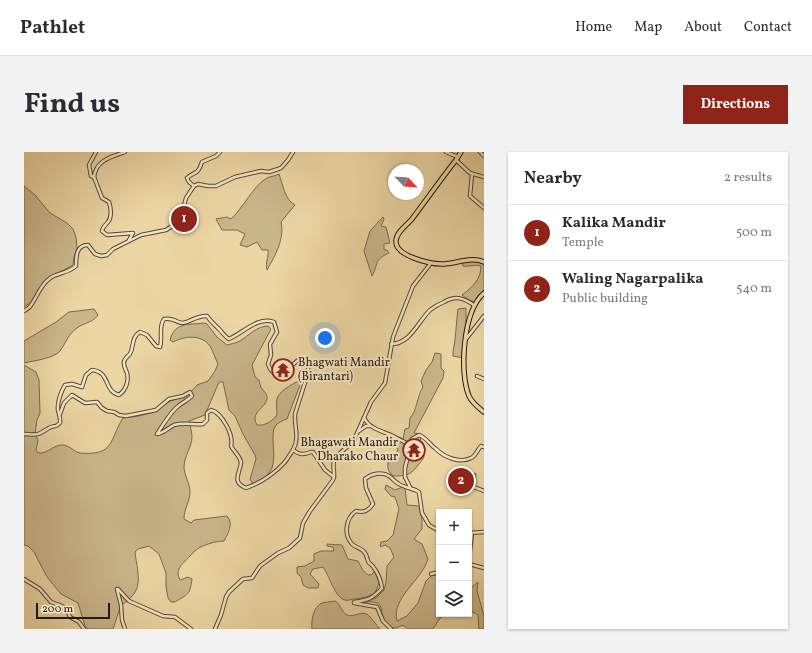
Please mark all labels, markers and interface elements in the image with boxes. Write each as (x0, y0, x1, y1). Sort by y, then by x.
text: Pathlet (20, 15, 85, 41)
text: Home (575, 18, 612, 37)
text: Map (634, 18, 662, 37)
text: About (684, 18, 722, 37)
text: Contact (744, 18, 792, 37)
text: Find us (24, 85, 120, 124)
button: Directions (683, 85, 788, 124)
north arrow (388, 164, 424, 200)
text: Nearby (524, 167, 582, 190)
text: 2 results (724, 169, 772, 187)
pin: 1 (171, 204, 197, 234)
text: Kalika Mandir (562, 213, 666, 234)
text: 1 (534, 224, 540, 242)
text: 500 m (736, 224, 772, 242)
text: Temple (562, 234, 604, 252)
text: Waling Nagarpalika (562, 269, 703, 290)
text: 2 (534, 280, 540, 298)
text: 540 m (736, 280, 772, 298)
text: Public building (562, 290, 648, 308)
your location (315, 328, 335, 348)
place label: Bhagwati Mandir (Birantari) (298, 355, 390, 385)
temple icon: Bhagwati Mandir (Birantari) (270, 357, 296, 383)
place label: Bhagawati Mandir Dharako Chaur (301, 435, 398, 465)
temple icon: Bhagawati Mandir Dharako Chaur (401, 437, 427, 463)
pin: 2 (448, 466, 474, 496)
map controls (436, 509, 472, 617)
button: + (436, 509, 472, 545)
button: − (436, 545, 472, 581)
button: layers (436, 581, 472, 617)
scale bar (36, 601, 110, 620)
text: 200 m (42, 602, 73, 617)

